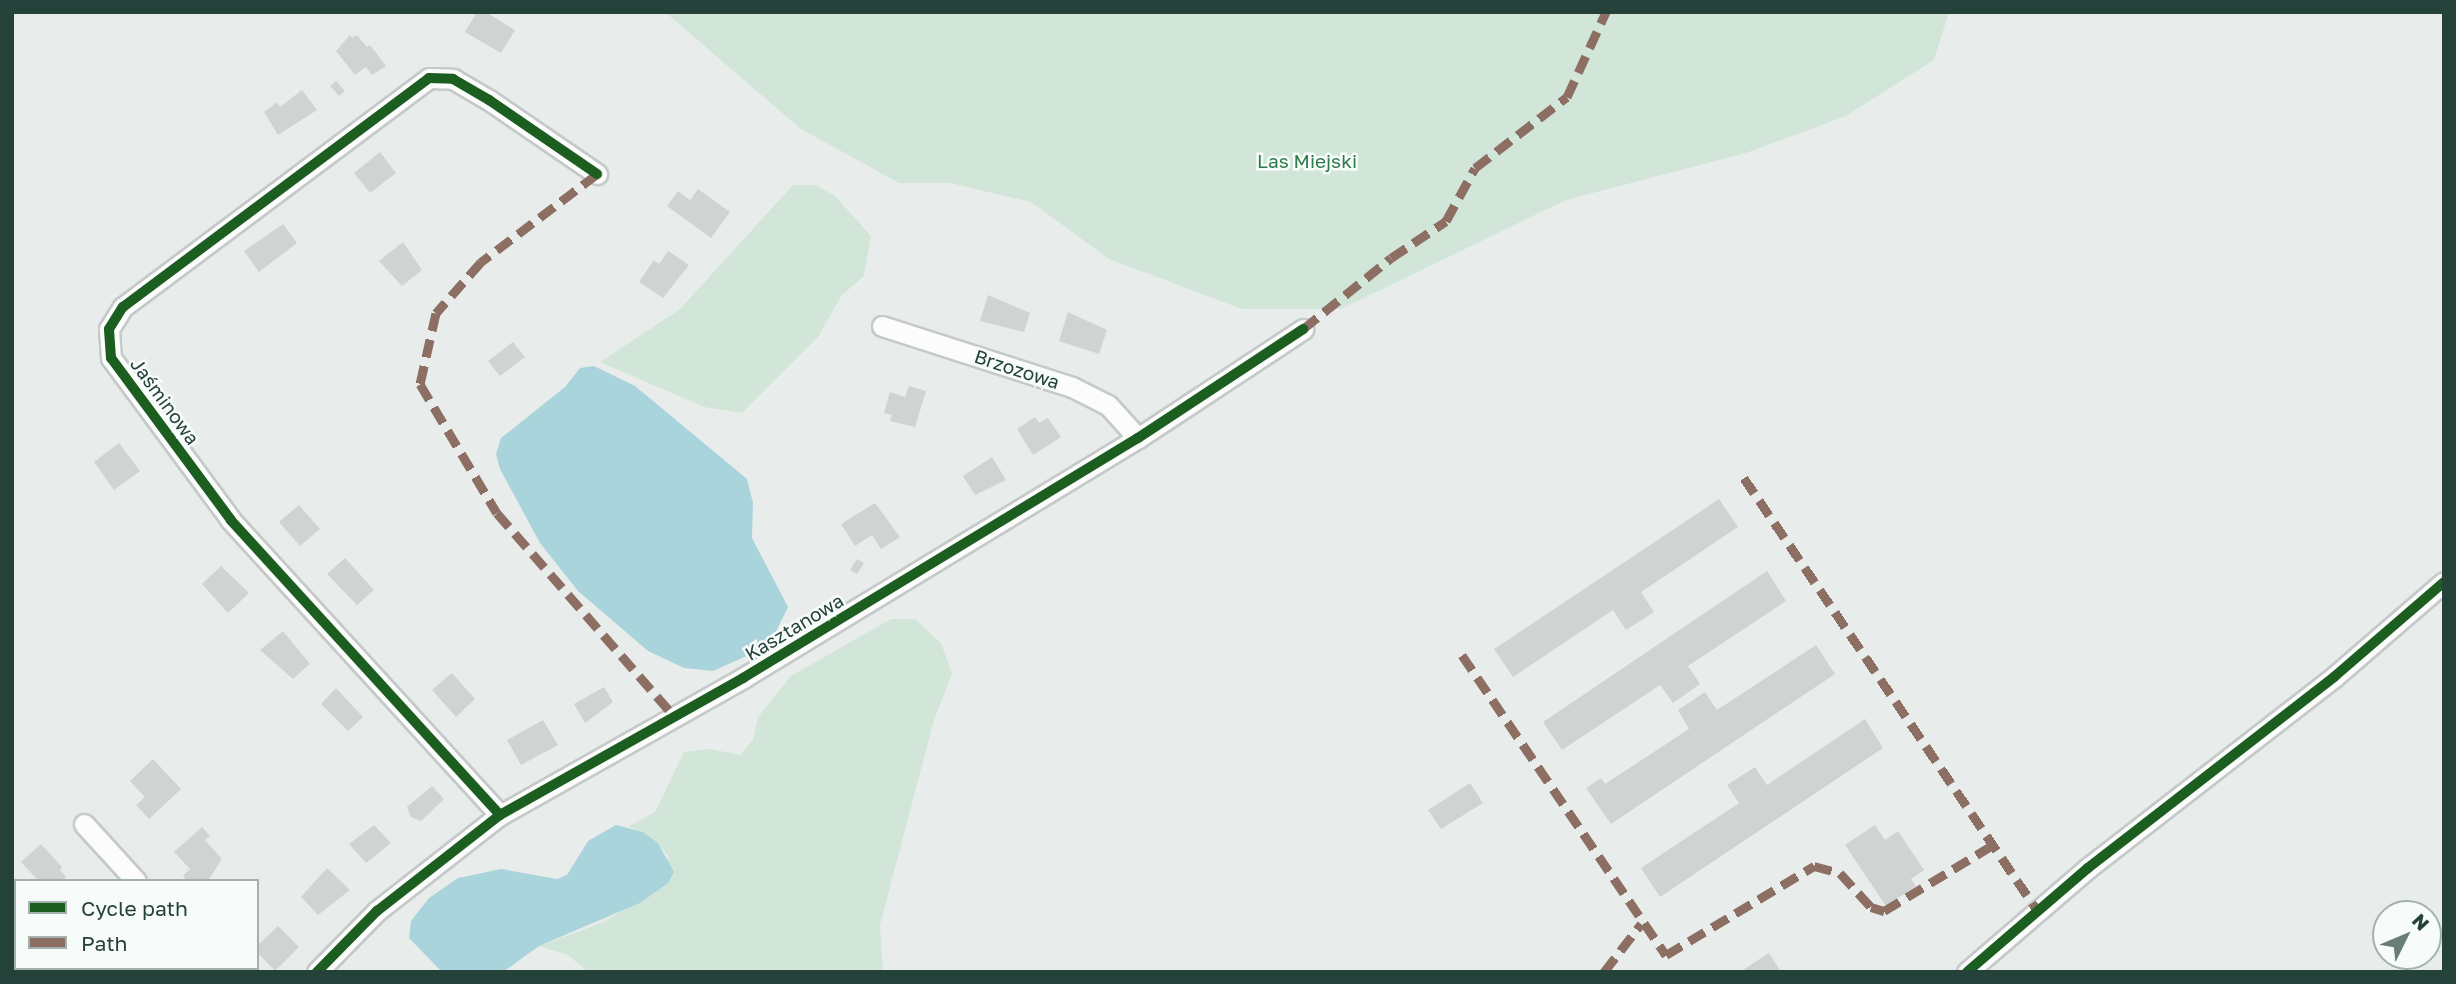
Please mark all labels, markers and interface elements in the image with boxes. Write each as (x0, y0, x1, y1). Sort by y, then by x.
park label: Las Miejski (1257, 150, 1357, 172)
street label: Brzozowa (972, 345, 1062, 393)
street label: Jaśminowa (126, 353, 204, 449)
street label: Kasztanowa (741, 589, 847, 665)
legend (14, 879, 259, 970)
text: Cycle path (81, 895, 188, 921)
north arrow (2372, 900, 2442, 970)
text: N (2408, 909, 2435, 935)
text: Path (81, 930, 128, 956)

